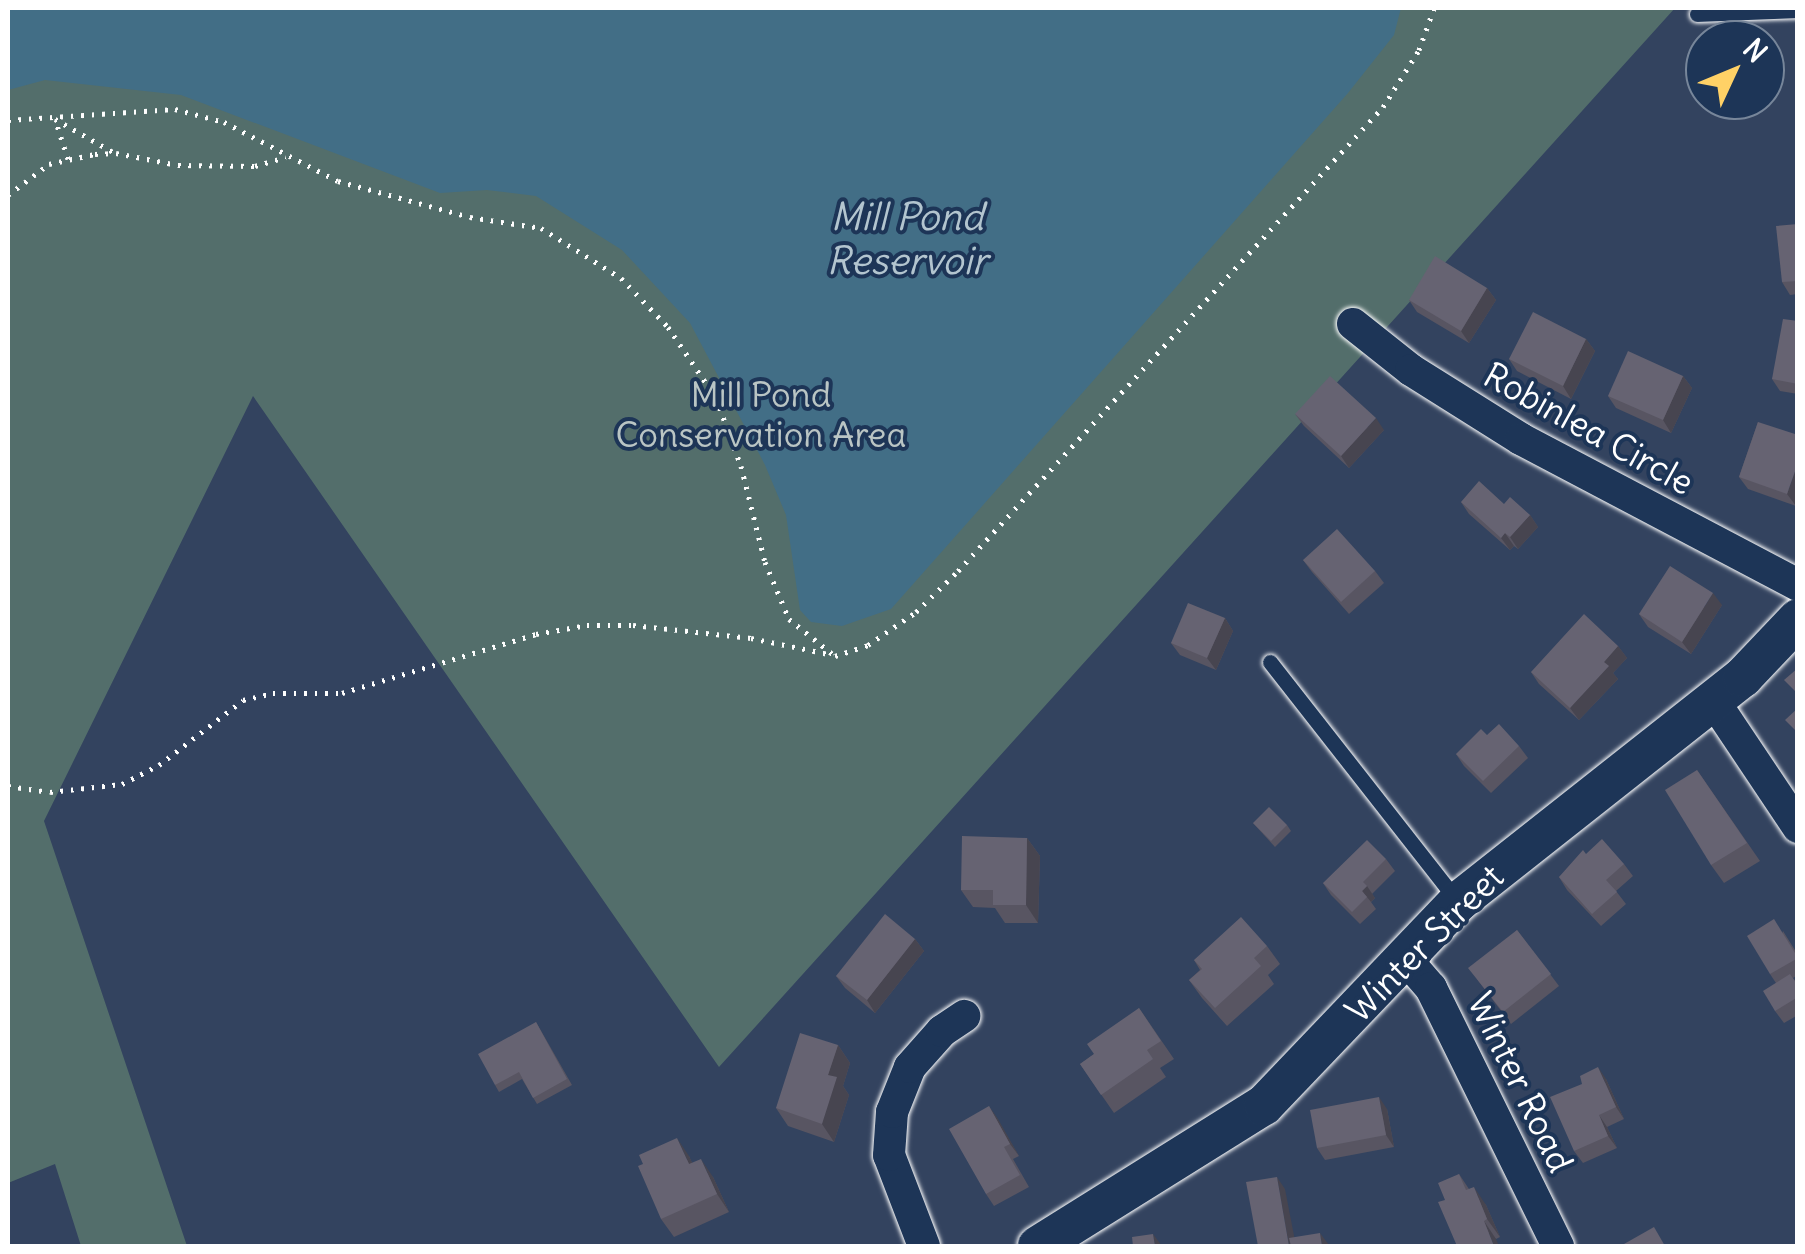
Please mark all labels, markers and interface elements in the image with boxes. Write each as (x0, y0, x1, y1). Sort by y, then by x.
north arrow (1685, 20, 1785, 120)
text: N (1735, 31, 1775, 70)
water label: Mill Pond Reservoir (827, 194, 987, 284)
street label: Robinlea Circle (1477, 353, 1701, 503)
park label: Mill Pond Conservation Area (616, 373, 906, 455)
street label: Winter Street (1336, 855, 1512, 1031)
street label: Winter Road (1459, 985, 1583, 1179)

